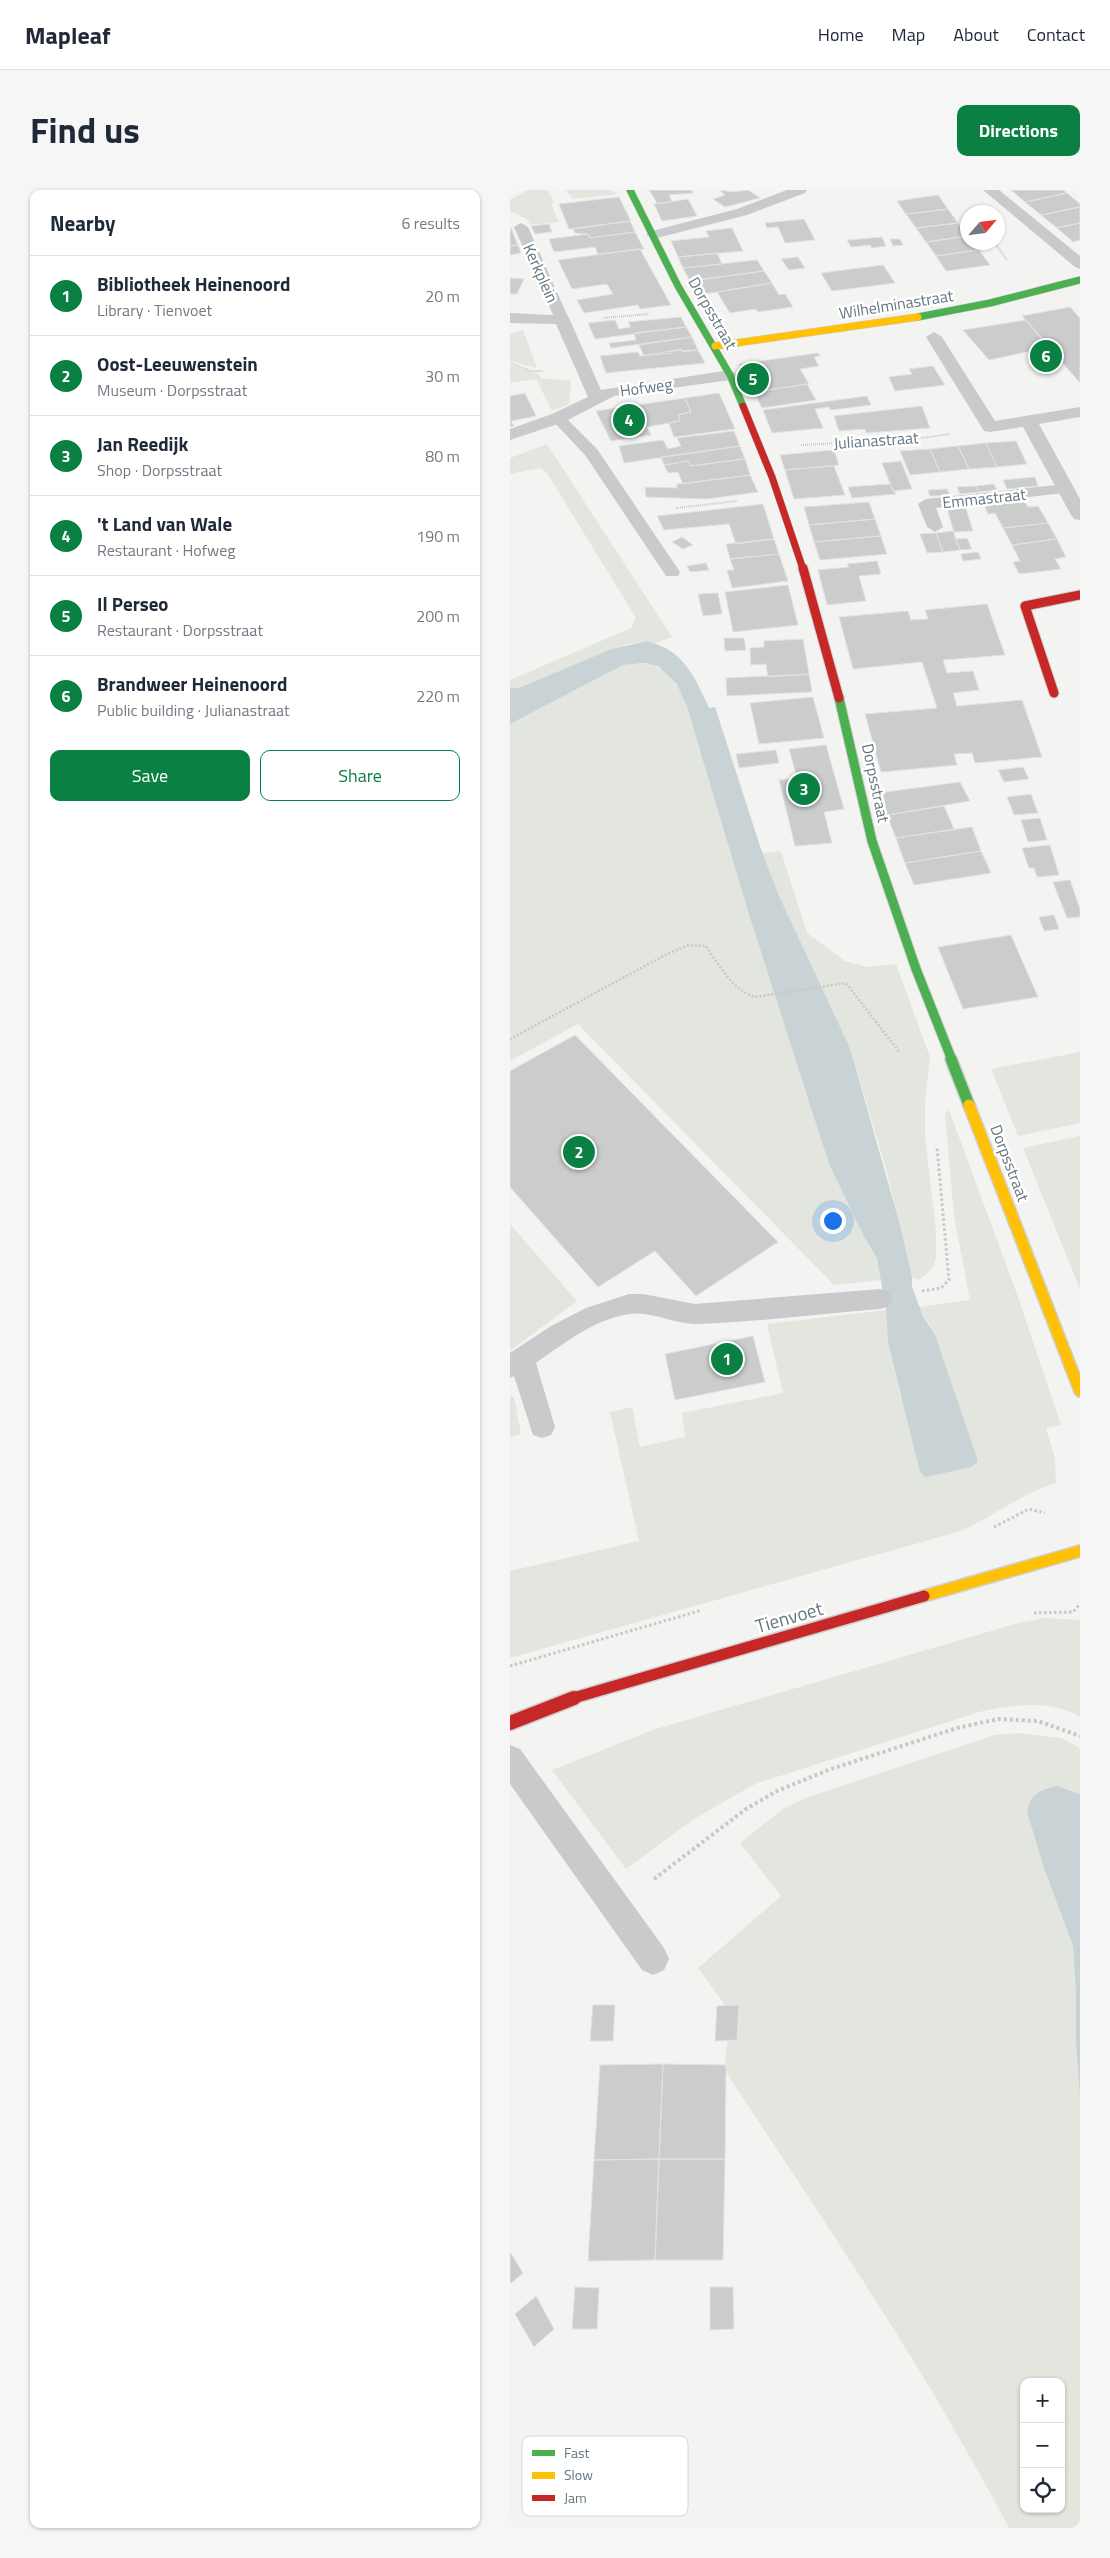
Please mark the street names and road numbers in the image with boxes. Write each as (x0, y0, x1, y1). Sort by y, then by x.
street label: Kerkplein (517, 240, 565, 306)
street label: Dorpsstraat (683, 272, 744, 354)
street label: Wilhelminastraat (837, 283, 955, 325)
street label: Hofweg (618, 371, 674, 403)
street label: Julianastraat (833, 425, 920, 455)
street label: Emmastraat (941, 482, 1027, 514)
street label: Dorpsstraat (856, 741, 896, 825)
street label: Dorpsstraat (984, 1121, 1036, 1205)
street label: Tienvoet (752, 1593, 826, 1640)

